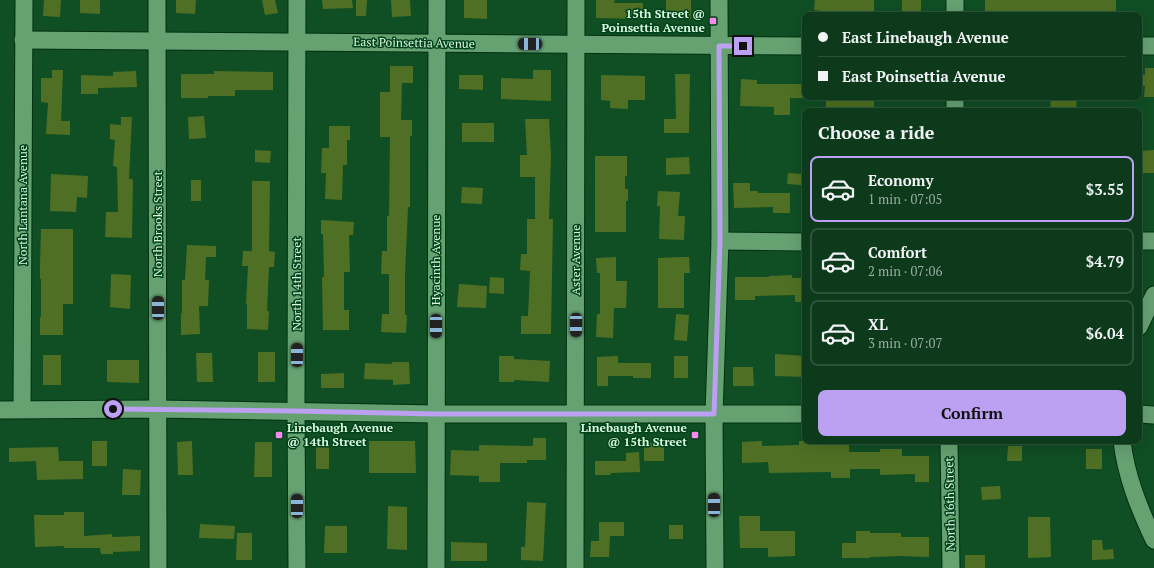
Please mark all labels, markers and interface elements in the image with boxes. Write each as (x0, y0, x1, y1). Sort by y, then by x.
place label: 15th Street @ Poinsettia Avenue (602, 6, 706, 35)
marker: 15th Street @ Poinsettia Avenue (708, 16, 718, 26)
text: East Linebaugh Avenue (842, 27, 1009, 47)
street label: East Poinsettia Avenue (353, 34, 475, 51)
route end (734, 37, 752, 55)
car (518, 38, 542, 50)
text: East Poinsettia Avenue (842, 66, 1006, 86)
text: Choose a ride (818, 120, 934, 144)
street label: North Lantana Avenue (15, 145, 30, 265)
street label: North Brooks Street (150, 170, 165, 277)
text: Economy (868, 170, 933, 190)
icon: car (820, 171, 856, 207)
text: $3.55 (1086, 179, 1124, 199)
text: 1 min · 07:05 (868, 190, 942, 208)
street label: Hyacinth Avenue (428, 215, 443, 305)
street label: Aster Avenue (568, 225, 583, 295)
street label: North 14th Street (289, 237, 304, 331)
text: Comfort (868, 242, 927, 262)
icon: car (820, 243, 856, 279)
text: $4.79 (1086, 251, 1124, 271)
text: 2 min · 07:06 (868, 262, 942, 280)
car (152, 296, 164, 320)
car (570, 313, 582, 337)
car (430, 314, 442, 338)
text: XL (868, 314, 888, 334)
icon: car (820, 315, 856, 351)
text: $6.04 (1086, 323, 1124, 343)
text: 3 min · 07:07 (868, 334, 942, 352)
car (291, 343, 303, 367)
button: Confirm (818, 390, 1126, 436)
route start (104, 400, 122, 418)
place label: Linebaugh Avenue @ 14th Street (287, 420, 394, 449)
place label: Linebaugh Avenue @ 15th Street (581, 420, 688, 449)
marker: Linebaugh Avenue @ 14th Street (274, 430, 284, 440)
marker: Linebaugh Avenue @ 15th Street (690, 430, 700, 440)
street label: North 16th Street (941, 457, 958, 551)
car (708, 493, 720, 517)
car (291, 494, 303, 518)

